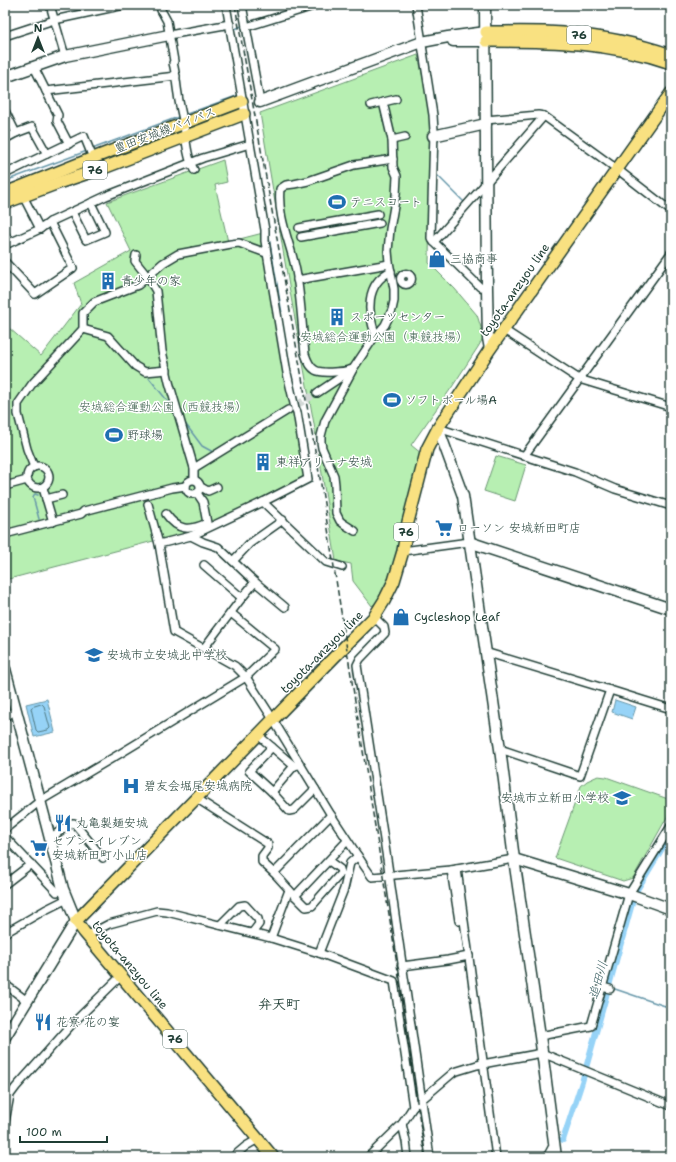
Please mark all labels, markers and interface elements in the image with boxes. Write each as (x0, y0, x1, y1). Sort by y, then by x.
north arrow (18, 18, 58, 58)
text: N (34, 21, 43, 36)
road number: 76 (567, 26, 591, 44)
street label: 豊田安城線バイパス (112, 103, 218, 157)
road number: 76 (83, 161, 107, 179)
sports icon: テニスコート (327, 192, 347, 212)
place label: テニスコート (350, 194, 422, 210)
street label: toyota-anzyou line (477, 240, 553, 340)
shop icon: 三協商事 (427, 249, 447, 269)
place label: 三協商事 (450, 251, 498, 267)
building icon: 青少年の家 (98, 271, 118, 291)
place label: 青少年の家 (121, 273, 181, 289)
building icon: スポーツセンター (327, 307, 347, 327)
place label: スポーツセンター (350, 309, 445, 325)
park label: 安城総合運動公園（東競技場） (300, 329, 468, 345)
sports icon: ソフトボール場A (382, 390, 402, 410)
place label: ソフトボール場A (405, 392, 497, 408)
park label: 安城総合運動公園（西競技場） (79, 399, 247, 415)
sports icon: 野球場 (104, 425, 124, 445)
place label: 野球場 (127, 427, 163, 443)
building icon: 東祥アリーナ安城 (253, 452, 273, 472)
place label: 東祥アリーナ安城 (276, 454, 372, 470)
supermarket icon: ローソン 安城新田町店 (434, 518, 454, 538)
place label: ローソン 安城新田町店 (457, 520, 581, 536)
road number: 76 (394, 523, 418, 541)
street label: toyota-anzyou line (277, 607, 367, 697)
shop icon: Cycleshop Leaf (391, 607, 411, 627)
place label: Cycleshop Leaf (414, 609, 500, 625)
school or university icon: 安城市立安城北中学校 (84, 645, 104, 665)
place label: 安城市立安城北中学校 (107, 647, 227, 663)
hospital icon: 碧友会堀尾安城病院 (121, 776, 141, 796)
place label: 碧友会堀尾安城病院 (144, 778, 252, 794)
school or university icon: 安城市立新田小学校 (612, 788, 632, 808)
place label: 安城市立新田小学校 (501, 790, 609, 806)
restaurant icon: 丸亀製麺安城 (53, 813, 73, 833)
place label: 丸亀製麺安城 (76, 815, 148, 831)
place label: セブン-イレブン 安城新田町小山店 (52, 833, 148, 863)
supermarket icon: セブン-イレブン 安城新田町小山店 (29, 838, 49, 858)
street label: toyota-anzyou line (88, 917, 172, 1013)
water label: 追田川 (584, 959, 612, 1001)
district label: 弁天町 (258, 995, 300, 1013)
restaurant icon: 花寮 花の宴 (33, 1012, 53, 1032)
place label: 花寮 花の宴 (56, 1014, 120, 1030)
road number: 76 (163, 1030, 187, 1048)
scale bar (20, 1118, 107, 1144)
text: 100 m (26, 1124, 62, 1140)

